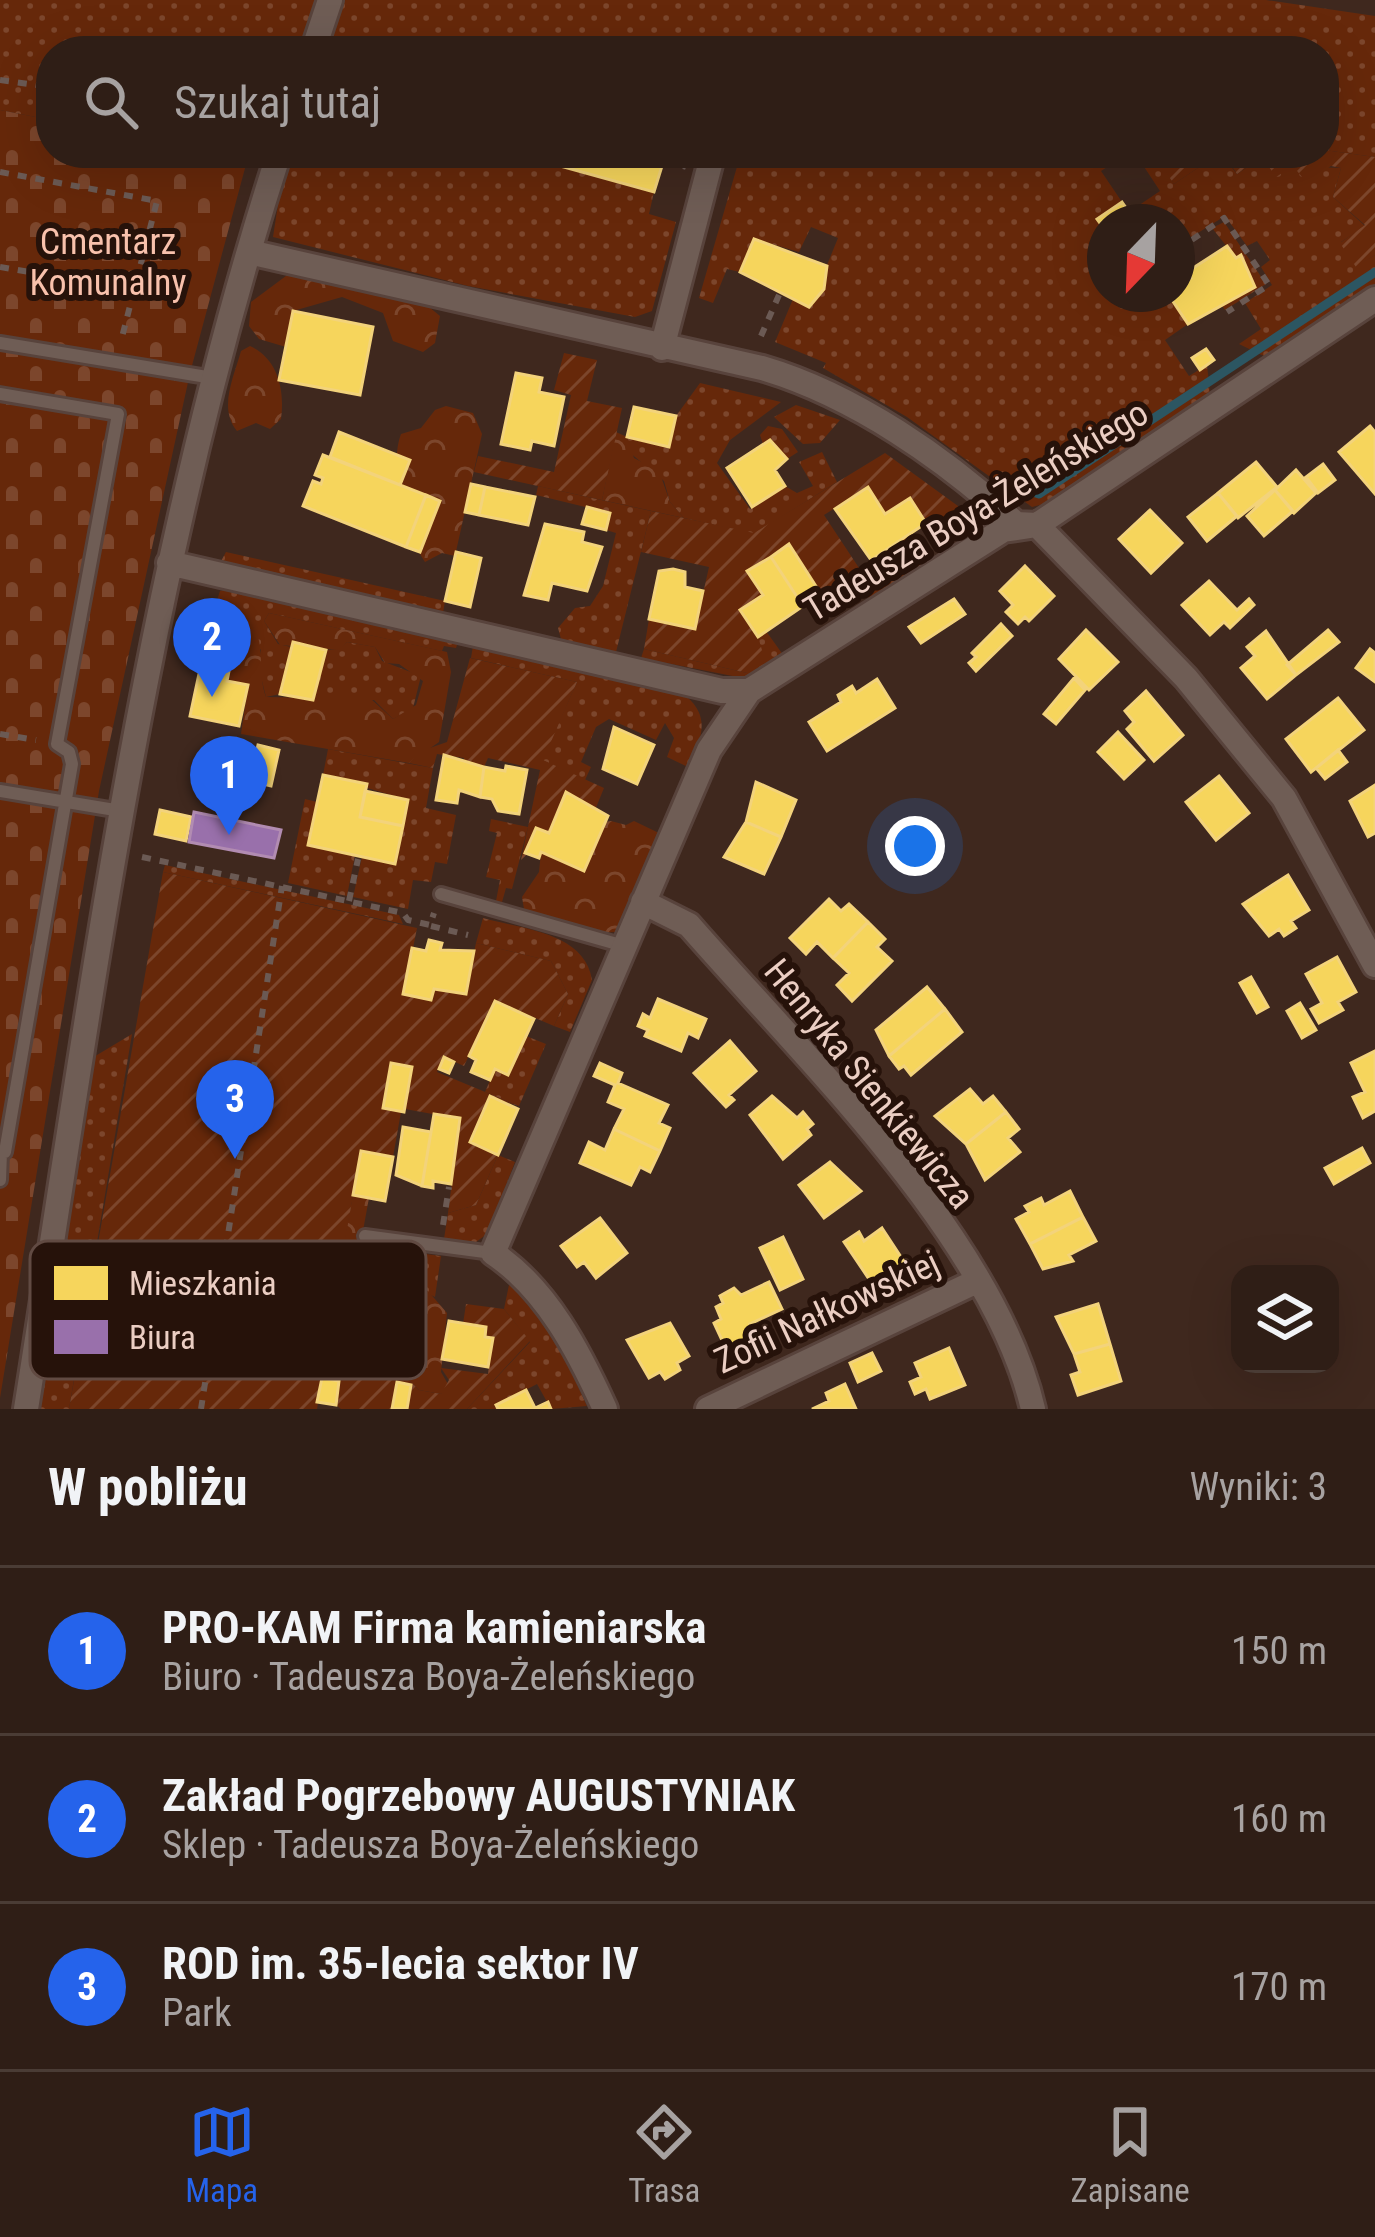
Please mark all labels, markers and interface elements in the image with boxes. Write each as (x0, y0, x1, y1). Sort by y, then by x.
search box (36, 36, 1339, 168)
icon: search (78, 69, 144, 135)
text: Szukaj tutaj (174, 76, 381, 129)
north arrow (1087, 204, 1195, 312)
park label: Cmentarz Komunalny (29, 221, 187, 304)
street label: Tadeusza Boya-Żeleńskiego (796, 392, 1156, 630)
pin: 2 (173, 598, 251, 697)
pin: 1 (190, 736, 268, 835)
your location (885, 816, 945, 876)
street label: Henryka Sienkiewicza (756, 951, 982, 1217)
pin: 3 (196, 1060, 274, 1159)
legend (30, 1241, 426, 1379)
street label: Zofii Nałkowskiej (708, 1242, 946, 1382)
text: Mieszkania (129, 1264, 277, 1303)
map controls (1231, 1265, 1339, 1373)
button: layers (1231, 1265, 1339, 1373)
text: Biura (129, 1318, 196, 1357)
text: W pobliżu (48, 1458, 248, 1517)
text: Wyniki: 3 (1189, 1464, 1327, 1510)
text: PRO-KAM Firma kamieniarska (162, 1601, 706, 1654)
text: 1 (77, 1628, 97, 1674)
text: 150 m (1231, 1628, 1327, 1674)
text: Biuro · Tadeusza Boya-Żeleńskiego (162, 1654, 695, 1700)
text: Zakład Pogrzebowy AUGUSTYNIAK (162, 1769, 795, 1822)
text: 2 (77, 1796, 97, 1842)
text: 160 m (1231, 1796, 1327, 1842)
text: Sklep · Tadeusza Boya-Żeleńskiego (162, 1822, 699, 1868)
text: ROD im. 35-lecia sektor IV (162, 1937, 639, 1990)
text: 3 (77, 1964, 97, 2010)
text: 170 m (1231, 1964, 1327, 2010)
text: Park (162, 1990, 232, 2036)
tab: Mapa (185, 2099, 258, 2210)
tab: Trasa (628, 2099, 700, 2210)
tab: Zapisane (1071, 2099, 1190, 2210)

